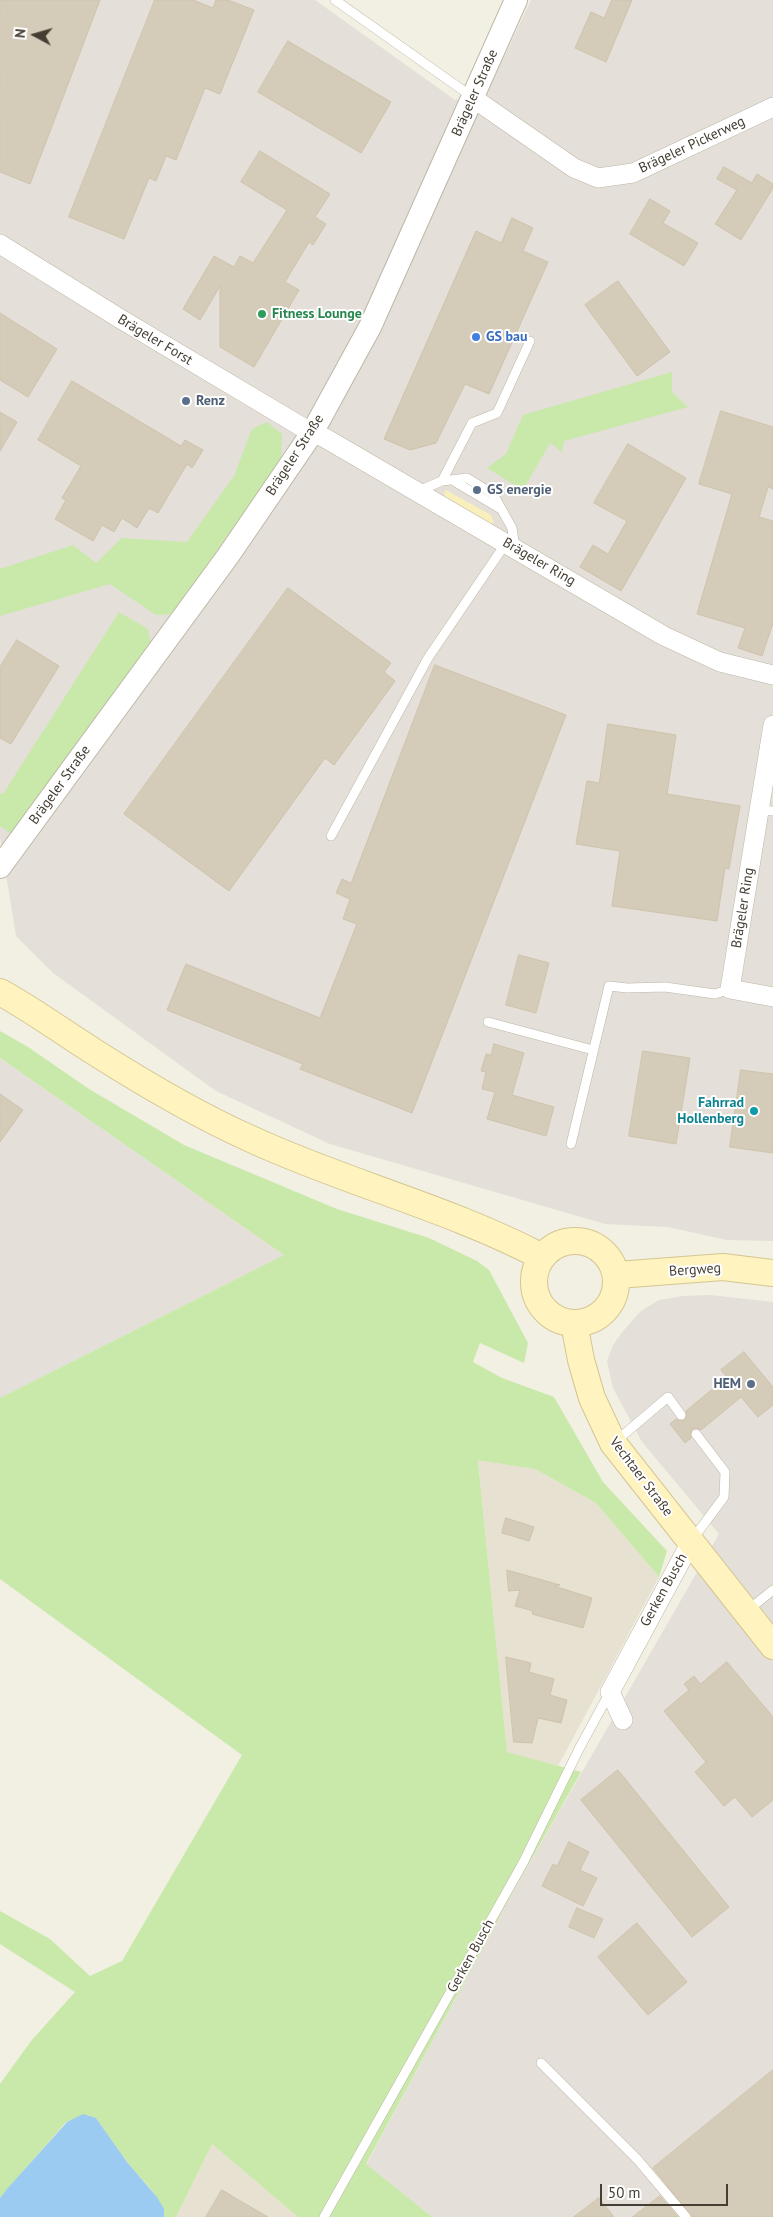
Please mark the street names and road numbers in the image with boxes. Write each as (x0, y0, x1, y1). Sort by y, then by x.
street label: Brägeler Straße (448, 47, 502, 139)
street label: Brägeler Pickerweg (636, 113, 748, 177)
street label: Brägeler Forst (115, 311, 195, 369)
street label: Brägeler Straße (262, 411, 328, 499)
street label: Brägeler Ring (500, 534, 578, 590)
street label: Brägeler Straße (26, 742, 94, 828)
street label: Brägeler Ring (728, 866, 758, 950)
street label: Bergweg (668, 1260, 722, 1280)
street label: Vechtaer Straße (606, 1434, 676, 1520)
street label: Gerken Busch (637, 1550, 691, 1630)
street label: Gerken Busch (444, 1916, 498, 1996)

